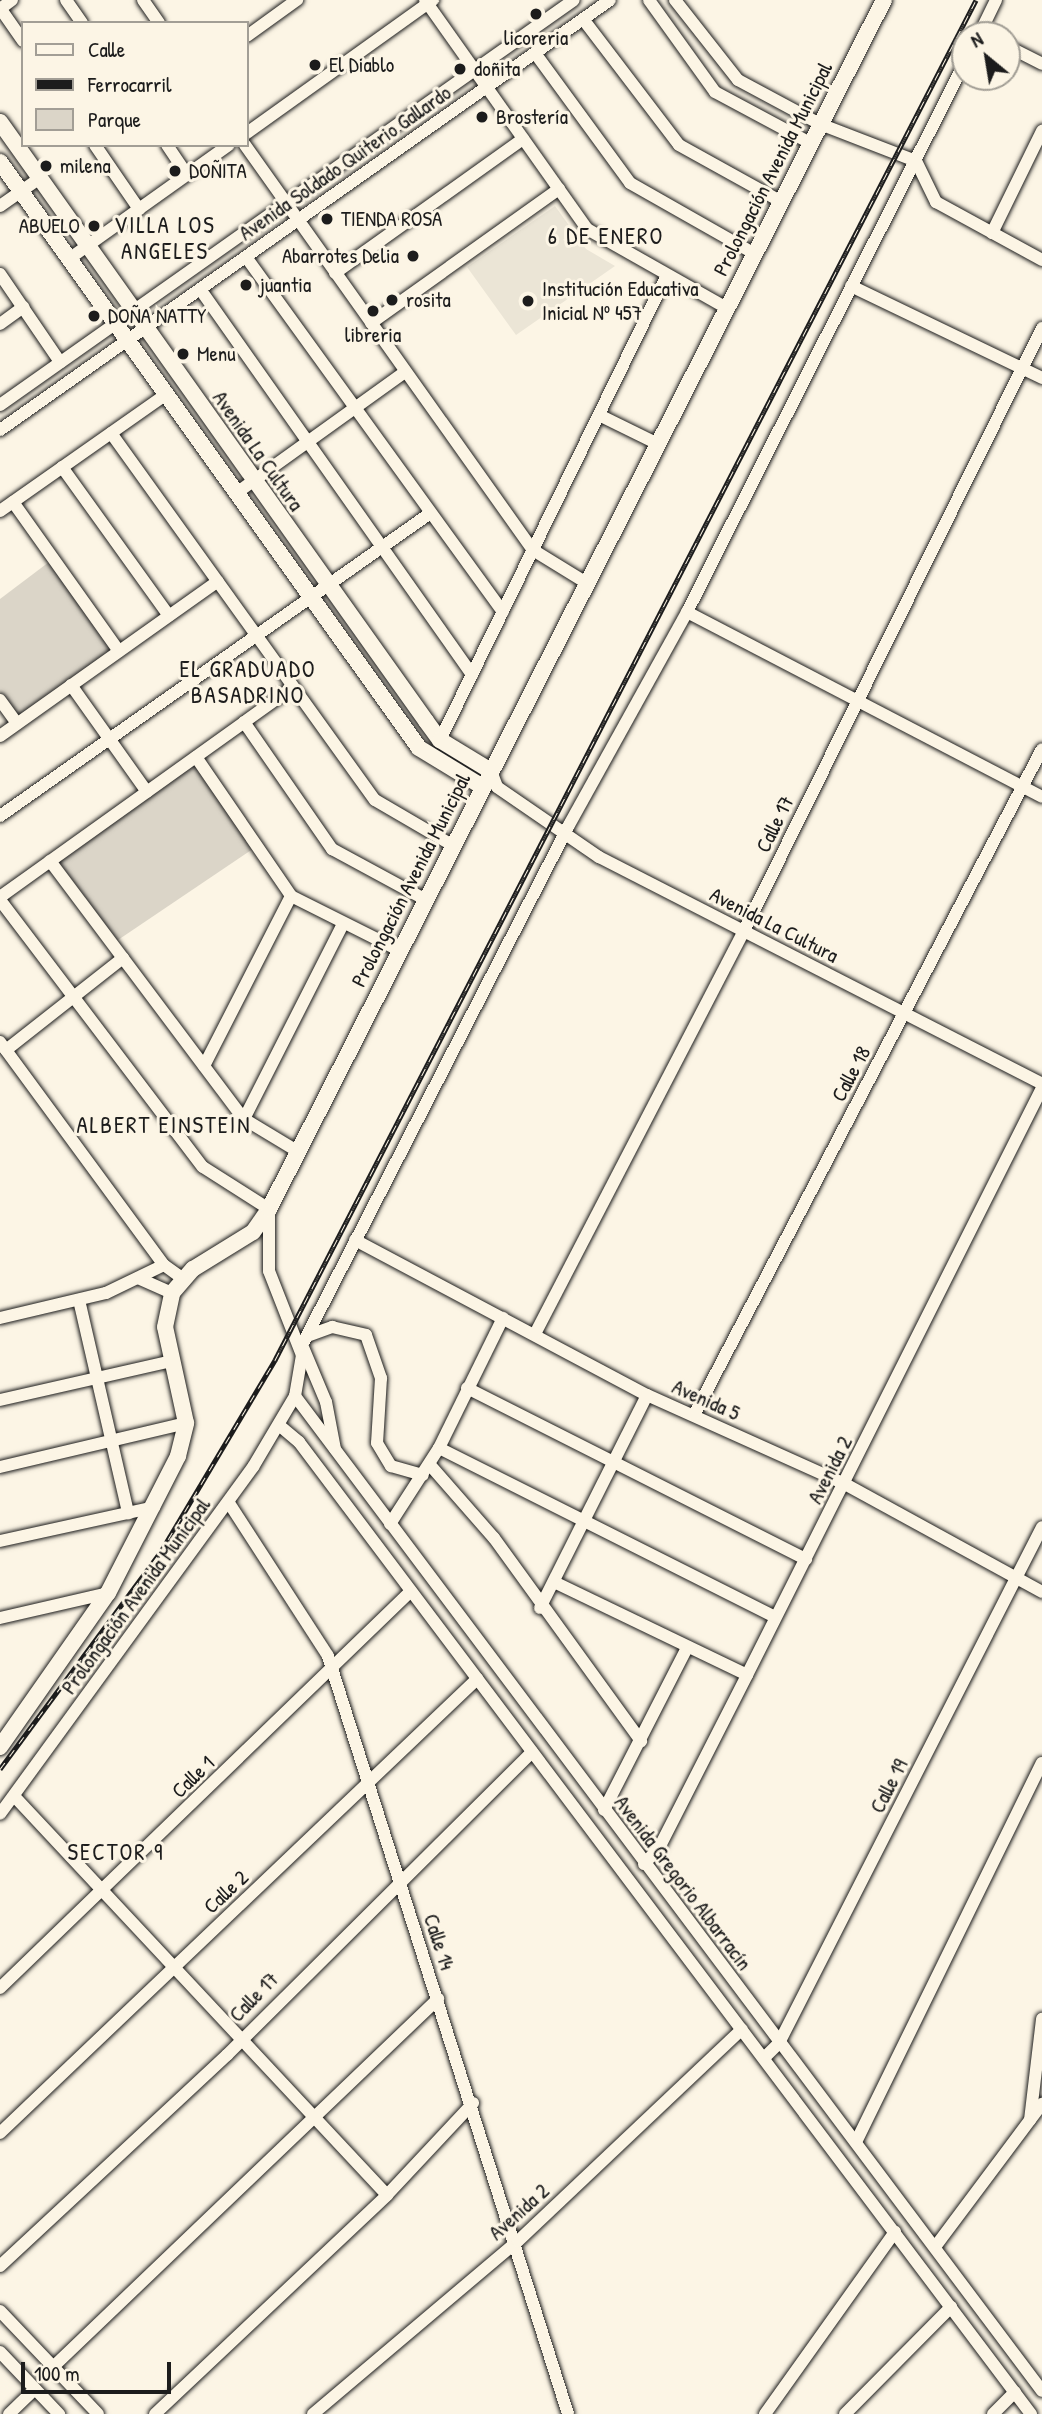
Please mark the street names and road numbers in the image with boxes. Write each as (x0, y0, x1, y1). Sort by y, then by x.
street label: Prolongación Avenida Municipal (708, 58, 838, 280)
street label: Avenida Soldado Quiterio Gallardo (234, 80, 456, 246)
street label: Avenida La Cultura (207, 386, 309, 516)
street label: Prolongación Avenida Municipal (346, 769, 476, 991)
street label: Calle 17 (751, 792, 799, 856)
street label: Avenida La Cultura (706, 882, 842, 968)
street label: Calle 18 (826, 1042, 876, 1106)
street label: Avenida 5 (668, 1374, 744, 1426)
street label: Avenida 2 (802, 1432, 858, 1508)
street label: Prolongación Avenida Municipal (56, 1493, 216, 1699)
street label: Calle 1 (166, 1751, 220, 1803)
street label: Calle 19 (865, 1755, 913, 1817)
street label: Avenida Gregorio Albarracín (609, 1791, 757, 1975)
street label: Calle 2 (198, 1865, 254, 1919)
street label: Calle 14 (418, 1911, 460, 1973)
street label: Calle 17 (224, 1967, 284, 2027)
street label: Avenida 2 (484, 2178, 554, 2246)

